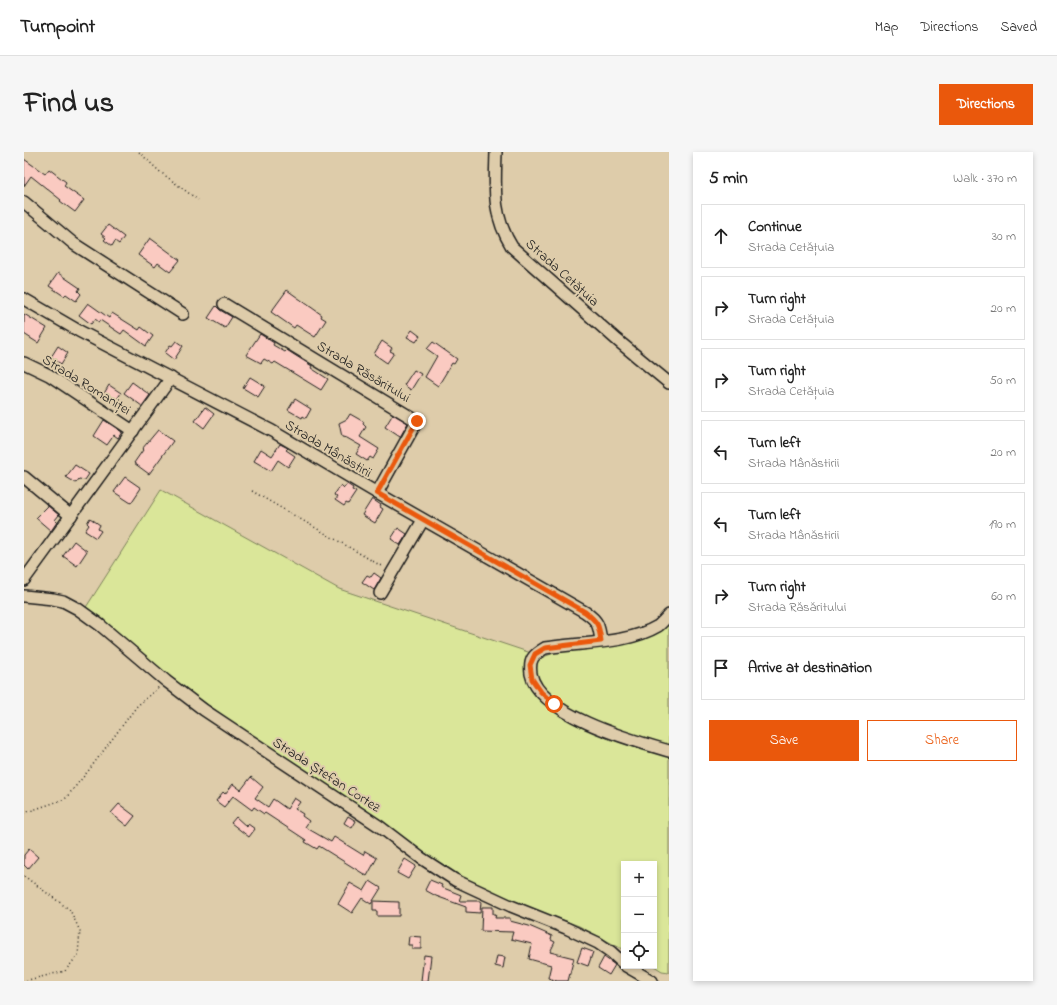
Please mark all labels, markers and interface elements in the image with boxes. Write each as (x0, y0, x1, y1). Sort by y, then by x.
text: Turnpoint (20, 14, 95, 41)
text: Map (875, 17, 898, 38)
text: Directions (920, 17, 978, 38)
text: Saved (1000, 17, 1037, 38)
text: Find us (24, 84, 114, 125)
button: Directions (939, 84, 1033, 125)
text: 5 min (709, 166, 748, 191)
text: Walk · 370 m (953, 169, 1017, 188)
text: Continue (748, 216, 802, 238)
icon: ahead (710, 225, 732, 247)
text: 30 m (992, 227, 1016, 246)
street label: Strada Cetățuia (520, 234, 604, 312)
text: Strada Cetățuia (748, 238, 834, 257)
text: Turn right (748, 288, 806, 310)
icon: right (710, 297, 732, 319)
text: 20 m (991, 299, 1016, 318)
text: Strada Cetățuia (748, 310, 834, 329)
street label: Strada Răsăritului (312, 336, 414, 409)
street label: Strada Romaniței (38, 350, 135, 421)
text: Turn right (748, 360, 806, 382)
icon: right (710, 369, 732, 391)
text: 50 m (990, 371, 1016, 390)
text: Strada Cetățuia (748, 382, 834, 401)
route end (408, 412, 426, 430)
street label: Strada Mânăstirii (281, 415, 376, 484)
text: Turn left (748, 432, 801, 454)
icon: left (710, 441, 732, 463)
text: 20 m (991, 443, 1016, 462)
text: Strada Mânăstirii (748, 454, 839, 473)
text: Turn left (748, 504, 801, 526)
icon: left (710, 513, 732, 535)
text: 190 m (989, 515, 1016, 534)
text: Strada Mânăstirii (748, 526, 839, 545)
text: Turn right (748, 576, 806, 598)
icon: right (710, 585, 732, 607)
text: 60 m (991, 587, 1016, 606)
text: Strada Răsăritului (748, 598, 846, 617)
icon: arrive (710, 657, 732, 679)
text: Arrive at destination (748, 657, 872, 679)
route start (545, 695, 563, 713)
button: Save (709, 720, 859, 761)
button: Share (867, 720, 1017, 761)
street label: Strada Ștefan Cortez (268, 732, 384, 818)
map controls (621, 861, 657, 969)
button: + (621, 861, 657, 897)
button: − (621, 897, 657, 933)
button: locate (621, 933, 657, 969)

